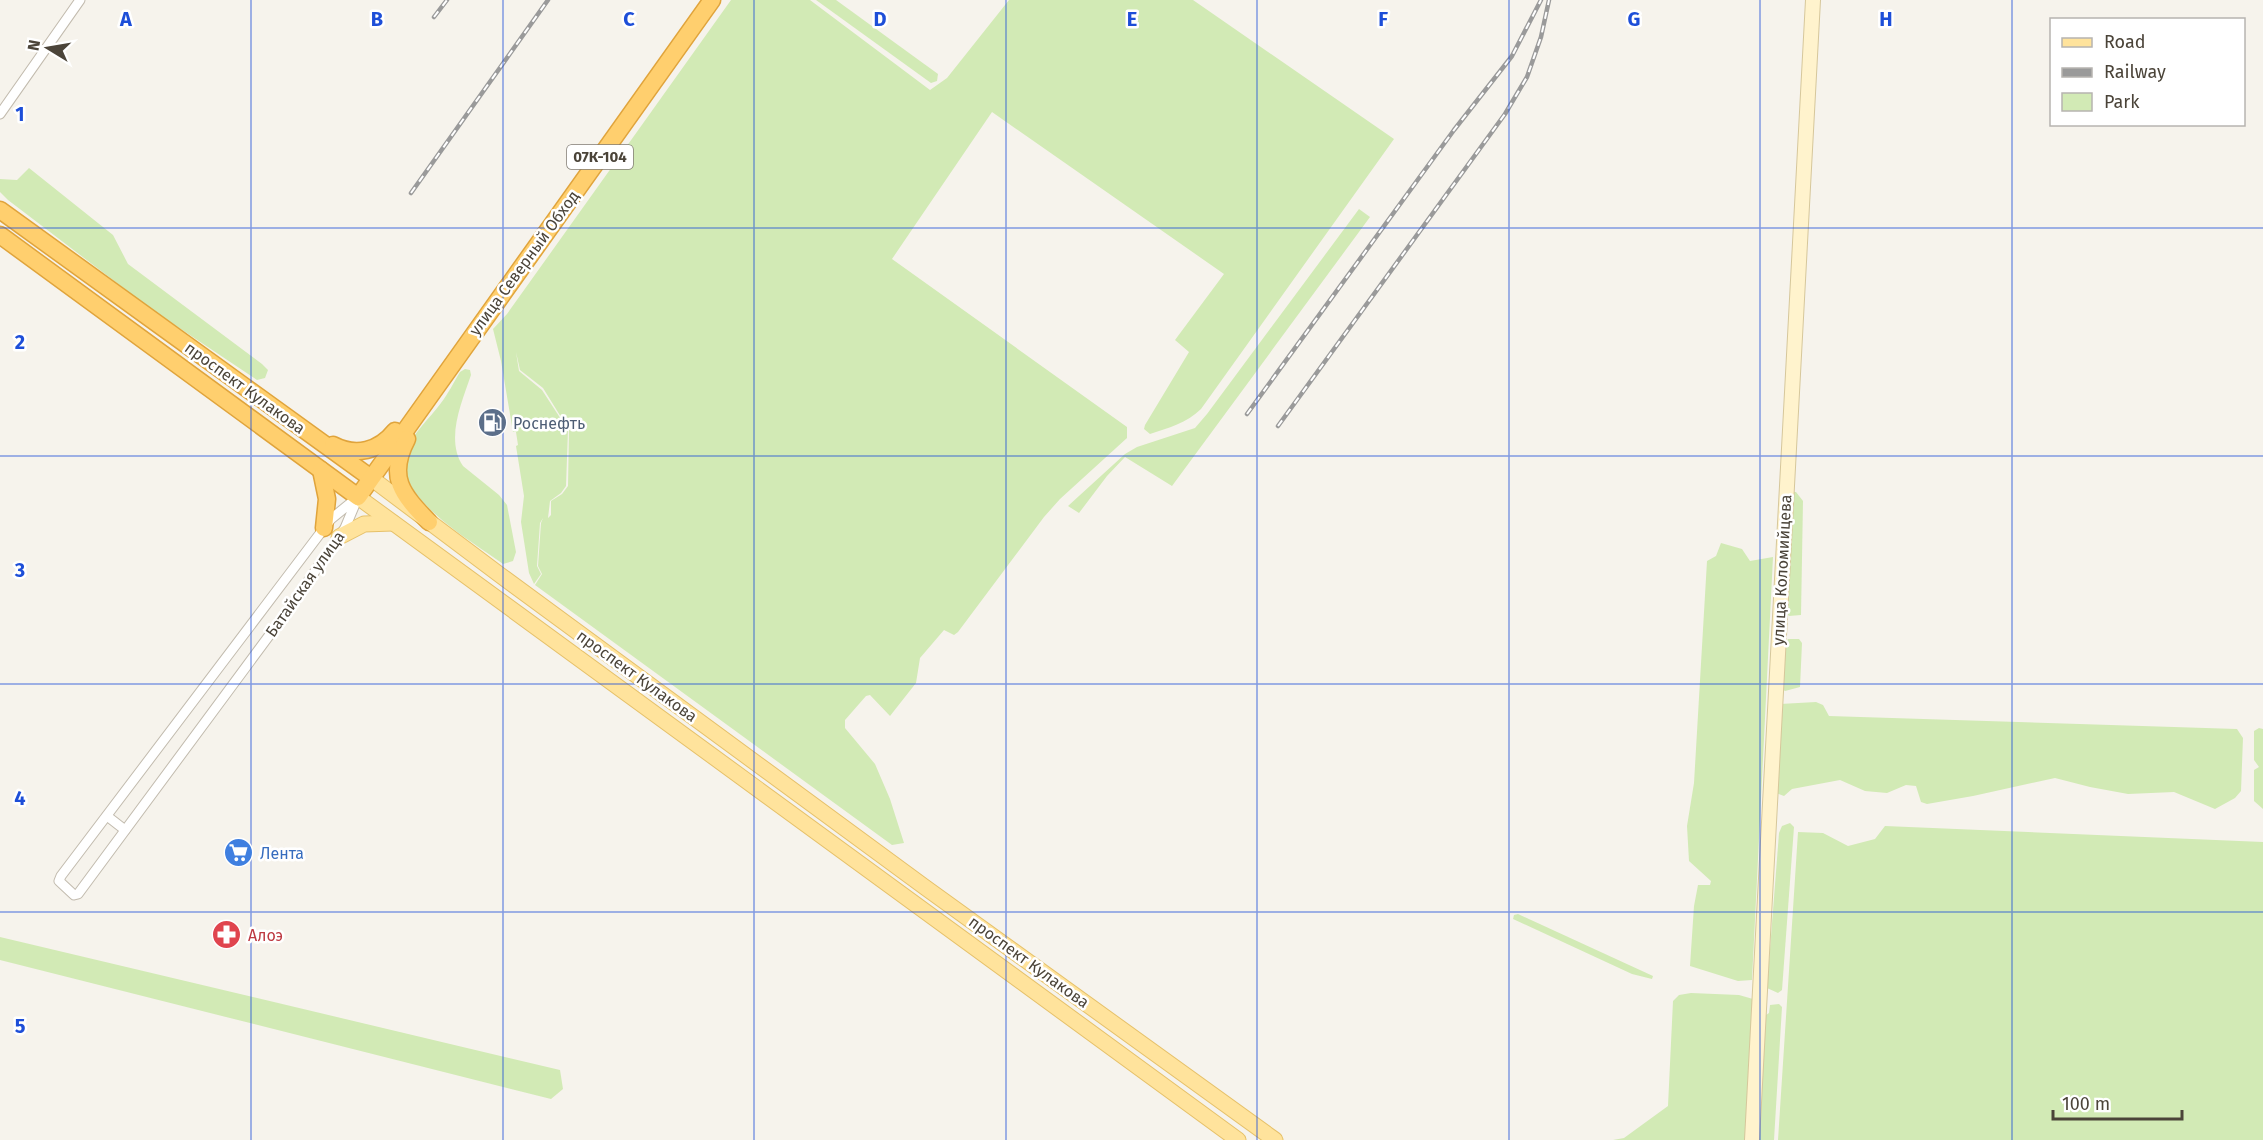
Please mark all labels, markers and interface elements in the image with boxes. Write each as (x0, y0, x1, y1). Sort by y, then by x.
text: A (119, 7, 133, 31)
text: B (371, 7, 383, 31)
text: C (623, 7, 635, 31)
text: D (873, 7, 887, 31)
text: E (1127, 7, 1137, 31)
text: F (1378, 7, 1388, 31)
text: G (1628, 7, 1640, 31)
text: H (1879, 7, 1893, 31)
north arrow (18, 18, 78, 78)
legend (2050, 18, 2245, 126)
text: Road (2104, 31, 2146, 53)
text: N (23, 38, 44, 52)
text: Railway (2104, 61, 2166, 83)
text: Park (2104, 91, 2140, 113)
text: 1 (15, 102, 25, 126)
road number: 07К-104 (567, 145, 633, 169)
street label: улица Северный Обход (465, 187, 583, 339)
text: 2 (15, 330, 25, 354)
street label: проспект Кулакова (181, 338, 309, 438)
fuel station icon: Роснефть (476, 407, 508, 439)
place label: Роснефть (513, 414, 585, 433)
street label: улица Коломийцева (1769, 494, 1795, 646)
street label: Батайская улица (261, 528, 349, 640)
text: 3 (14, 558, 25, 582)
street label: проспект Кулакова (573, 626, 701, 726)
text: 4 (14, 786, 26, 810)
supermarket icon: Лента (223, 837, 255, 869)
place label: Лента (260, 844, 304, 863)
street label: проспект Кулакова (965, 912, 1093, 1012)
pharmacy icon: Алоэ (211, 919, 243, 951)
place label: Алоэ (248, 926, 283, 945)
text: 5 (15, 1014, 26, 1038)
scale bar (2053, 1083, 2182, 1121)
text: 100 m (2062, 1093, 2110, 1115)

